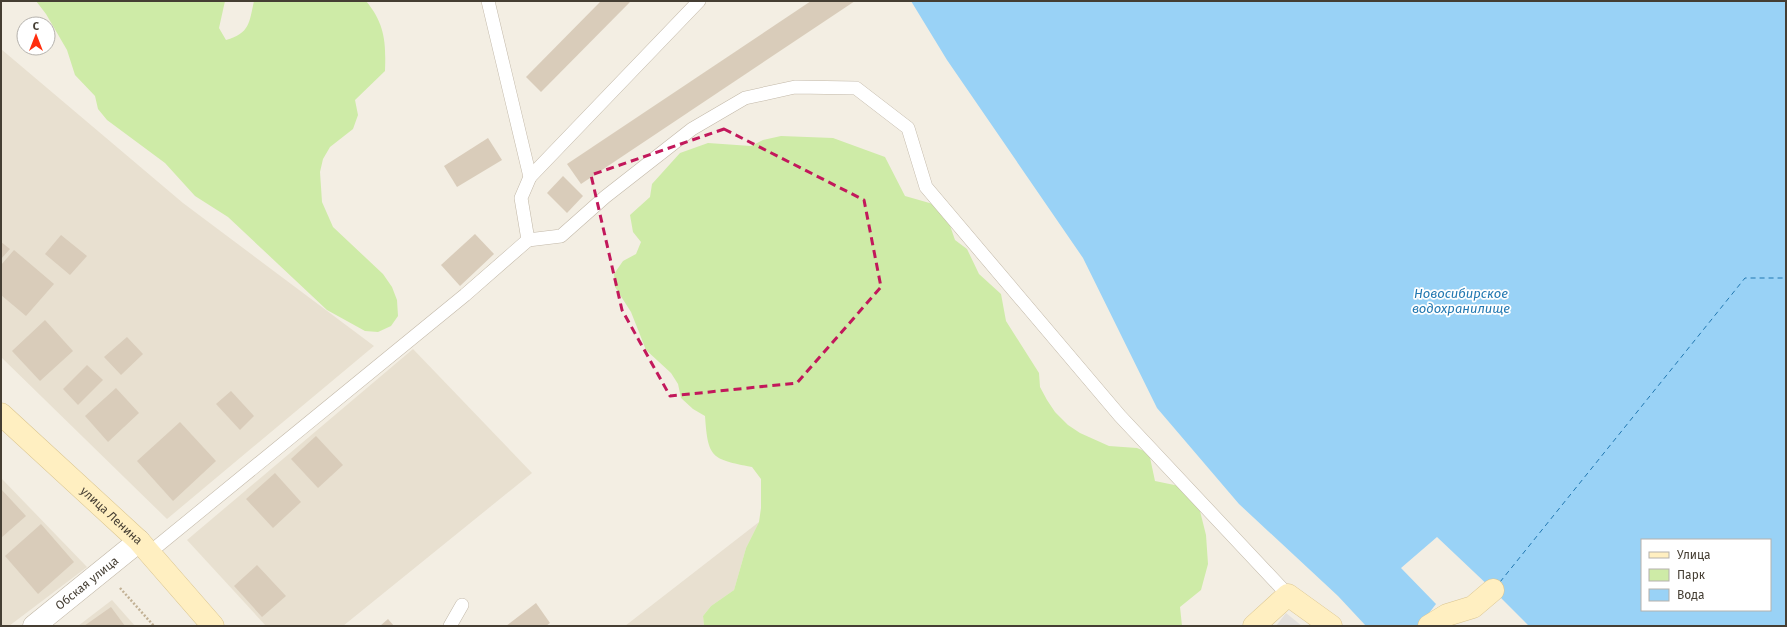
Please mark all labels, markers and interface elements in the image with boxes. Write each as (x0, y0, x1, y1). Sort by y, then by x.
north arrow (16, 16, 56, 56)
text: С (33, 20, 40, 33)
water label: Новосибирское водохранилище (1412, 286, 1510, 316)
street label: улица Ленина (78, 484, 145, 548)
legend (1641, 539, 1771, 611)
text: Улица (1677, 548, 1711, 562)
street label: Обская улица (53, 554, 121, 613)
text: Парк (1677, 568, 1706, 582)
text: Вода (1677, 588, 1704, 602)

